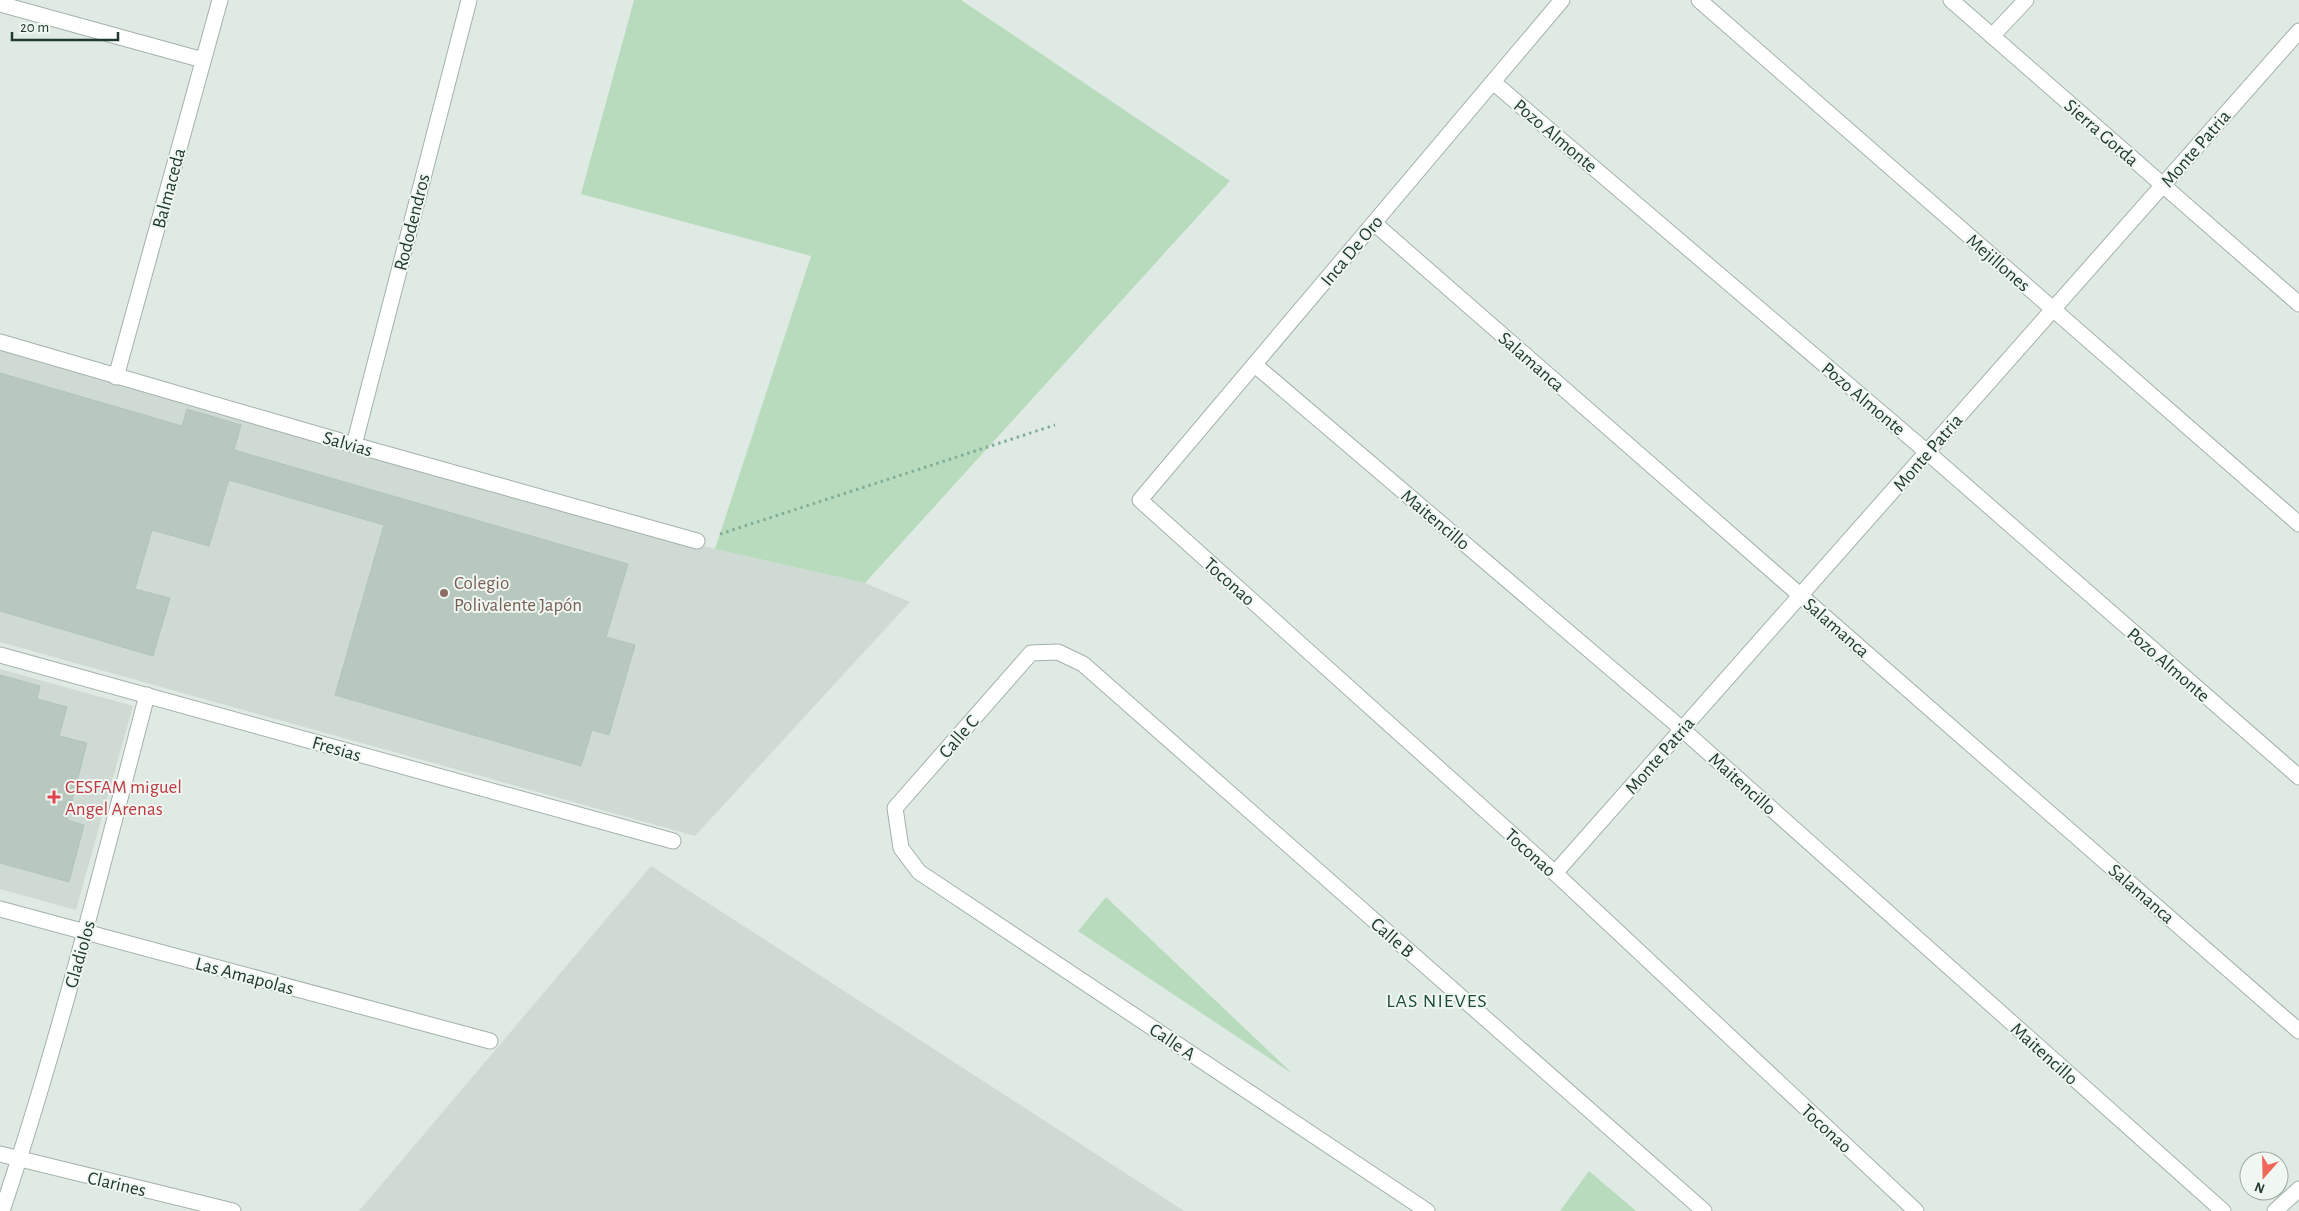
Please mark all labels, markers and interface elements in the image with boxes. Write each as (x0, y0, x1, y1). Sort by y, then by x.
scale bar (12, 10, 119, 42)
text: 20 m (20, 20, 49, 35)
street label: Pozo Almonte (1510, 96, 1600, 176)
street label: Sierra Gorda (2060, 96, 2142, 170)
street label: Monte Patria (2158, 107, 2235, 191)
street label: Balmaceda (150, 146, 189, 231)
street label: Rododendros (391, 172, 434, 273)
street label: Inca De Oro (1317, 212, 1387, 290)
street label: Mejillones (1963, 231, 2033, 296)
street label: Salamanca (1495, 329, 1568, 396)
street label: Pozo Almonte (1818, 359, 1908, 439)
street label: Monte Patria (1890, 411, 1967, 495)
street label: Salvias (321, 428, 374, 461)
street label: Maitencillo (1397, 486, 1473, 554)
street label: Toconao (1200, 554, 1258, 610)
place label: Colegio Polivalente Japón (454, 574, 582, 615)
marker: Colegio Polivalente Japón (438, 587, 450, 599)
street label: Salamanca (1800, 595, 1873, 662)
street label: Pozo Almonte (2123, 624, 2213, 706)
street label: Calle C (936, 712, 983, 762)
street label: Monte Patria (1622, 714, 1699, 798)
street label: Fresias (310, 733, 363, 765)
street label: Maitencillo (1705, 749, 1779, 819)
place label: CESFAM miguel Angel Arenas (65, 778, 182, 819)
marker: CESFAM miguel Angel Arenas (47, 790, 61, 804)
street label: Toconao (1501, 825, 1559, 881)
street label: Salamanca (2105, 861, 2178, 928)
street label: Calle B (1367, 915, 1417, 962)
street label: Gladiolos (62, 918, 99, 990)
street label: Las Amapolas (193, 954, 296, 999)
district label: LAS NIEVES (1386, 991, 1488, 1011)
street label: Maitencillo (2007, 1019, 2081, 1089)
street label: Calle A (1146, 1020, 1199, 1064)
street label: Toconao (1797, 1101, 1855, 1157)
north arrow (2239, 1151, 2289, 1201)
street label: Clarines (86, 1169, 148, 1200)
text: N (2253, 1179, 2267, 1196)

